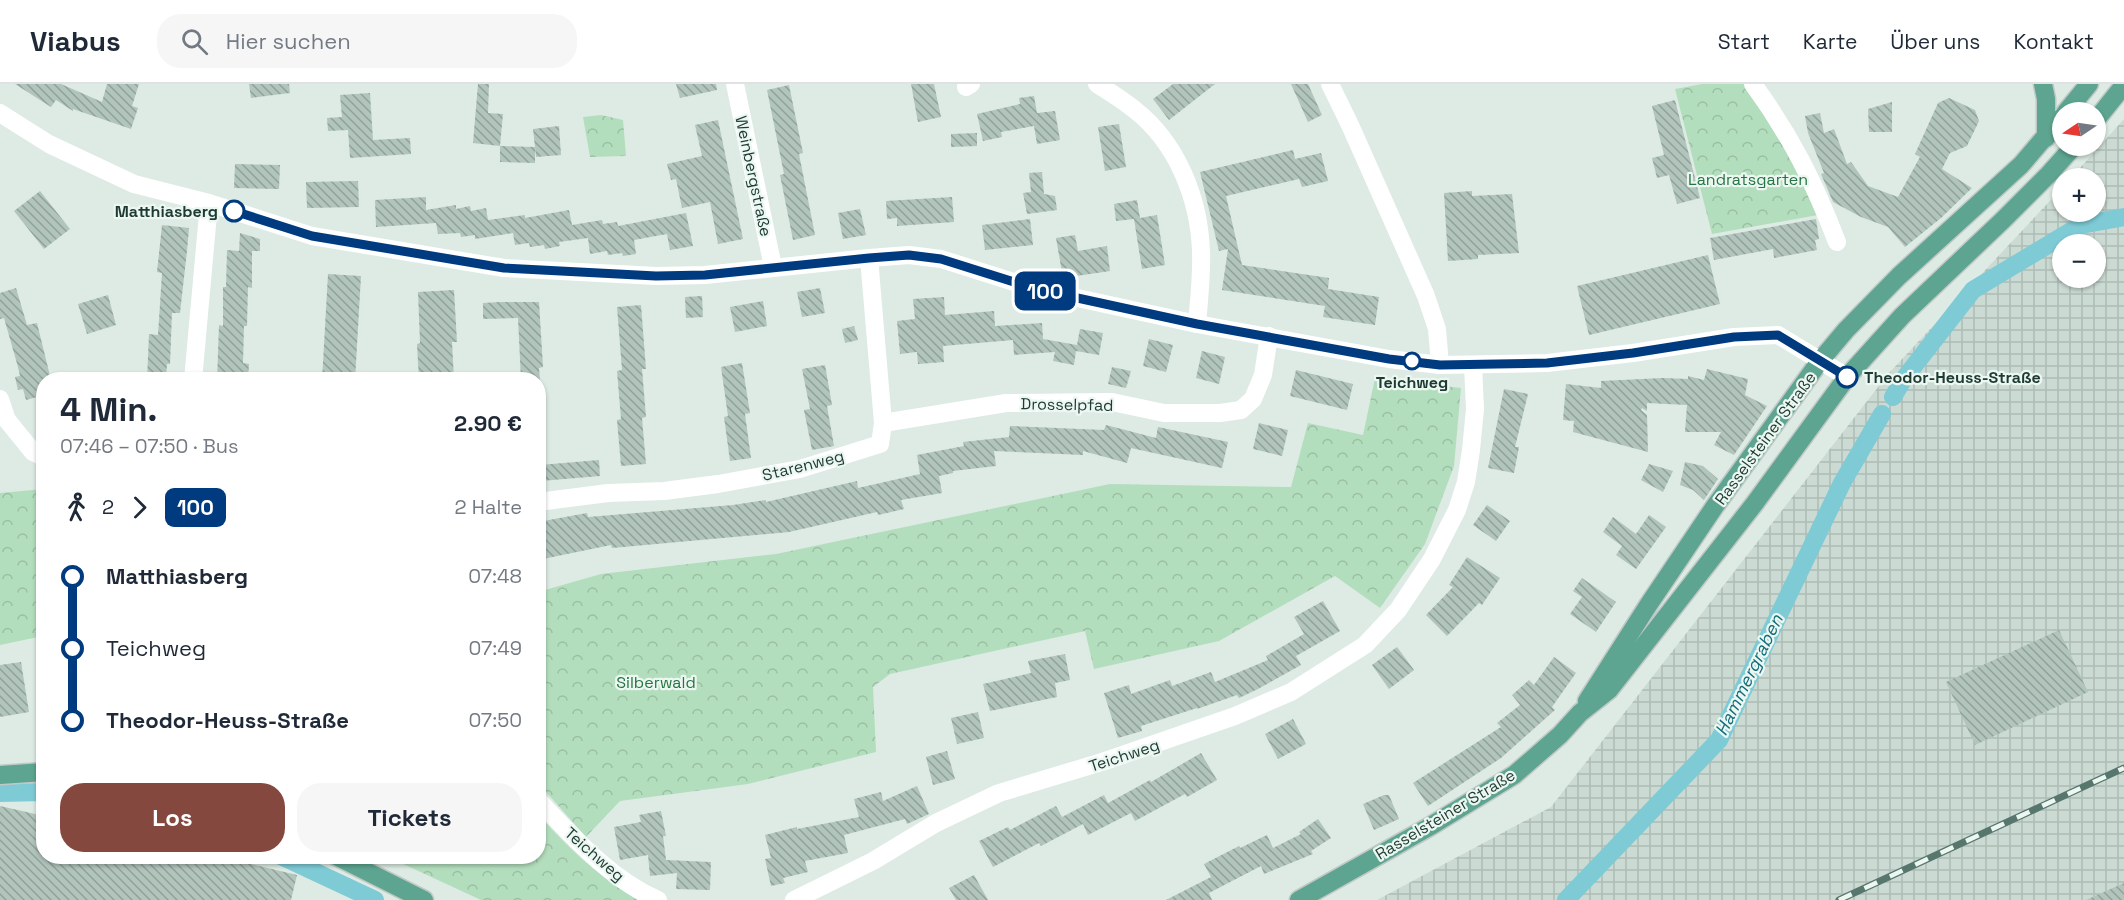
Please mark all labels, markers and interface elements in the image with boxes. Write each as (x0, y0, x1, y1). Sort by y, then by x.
search box (157, 14, 577, 68)
text: Viabus (30, 23, 121, 59)
icon: search (178, 25, 211, 58)
text: Hier suchen (226, 27, 351, 55)
text: Start (1718, 28, 1770, 55)
text: Karte (1803, 28, 1857, 55)
text: Über uns (1890, 28, 1980, 55)
text: Kontakt (2013, 28, 2094, 55)
north arrow (2052, 102, 2106, 156)
map controls (2052, 102, 2106, 288)
street label: Weinbergstraße (730, 114, 777, 238)
button: + (2052, 168, 2106, 222)
park label: Landratsgarten (1688, 169, 1808, 190)
marker: Matthiasberg (223, 200, 245, 222)
place label: Matthiasberg (115, 201, 218, 222)
button: − (2052, 234, 2106, 288)
line badge: 100 (1010, 272, 1080, 310)
text: 100 (1027, 278, 1063, 305)
marker: Teichweg (1403, 352, 1421, 370)
marker: Theodor-Heuss-Straße (1836, 366, 1858, 388)
place label: Theodor-Heuss-Straße (1864, 367, 2041, 388)
street label: Rasselsteiner Straße (1710, 368, 1821, 509)
place label: Teichweg (1376, 372, 1448, 393)
text: 4 Min. (60, 389, 157, 431)
street label: Drosselpfad (1020, 393, 1114, 416)
text: 2.90 € (454, 409, 522, 437)
text: 07:46 – 07:50 · Bus (60, 433, 238, 459)
street label: Starenweg (760, 445, 846, 486)
icon: walk (60, 491, 93, 524)
icon: forward (123, 491, 156, 524)
text: 2 (102, 494, 114, 520)
text: 100 (177, 494, 214, 521)
text: 2 Halte (455, 494, 522, 520)
text: Matthiasberg (106, 562, 248, 590)
text: 07:48 (468, 563, 522, 589)
water label: Hammergraben (1709, 610, 1788, 739)
text: Teichweg (106, 634, 206, 662)
text: 07:49 (468, 635, 522, 661)
park label: Silberwald (616, 672, 696, 693)
text: Theodor-Heuss-Straße (106, 706, 349, 734)
text: 07:50 (468, 707, 522, 733)
street label: Teichweg (1086, 734, 1162, 777)
street label: Rasselsteiner Straße (1372, 764, 1519, 864)
button: Los (60, 783, 285, 852)
button: Tickets (297, 783, 522, 852)
street label: Teichweg (560, 823, 629, 886)

